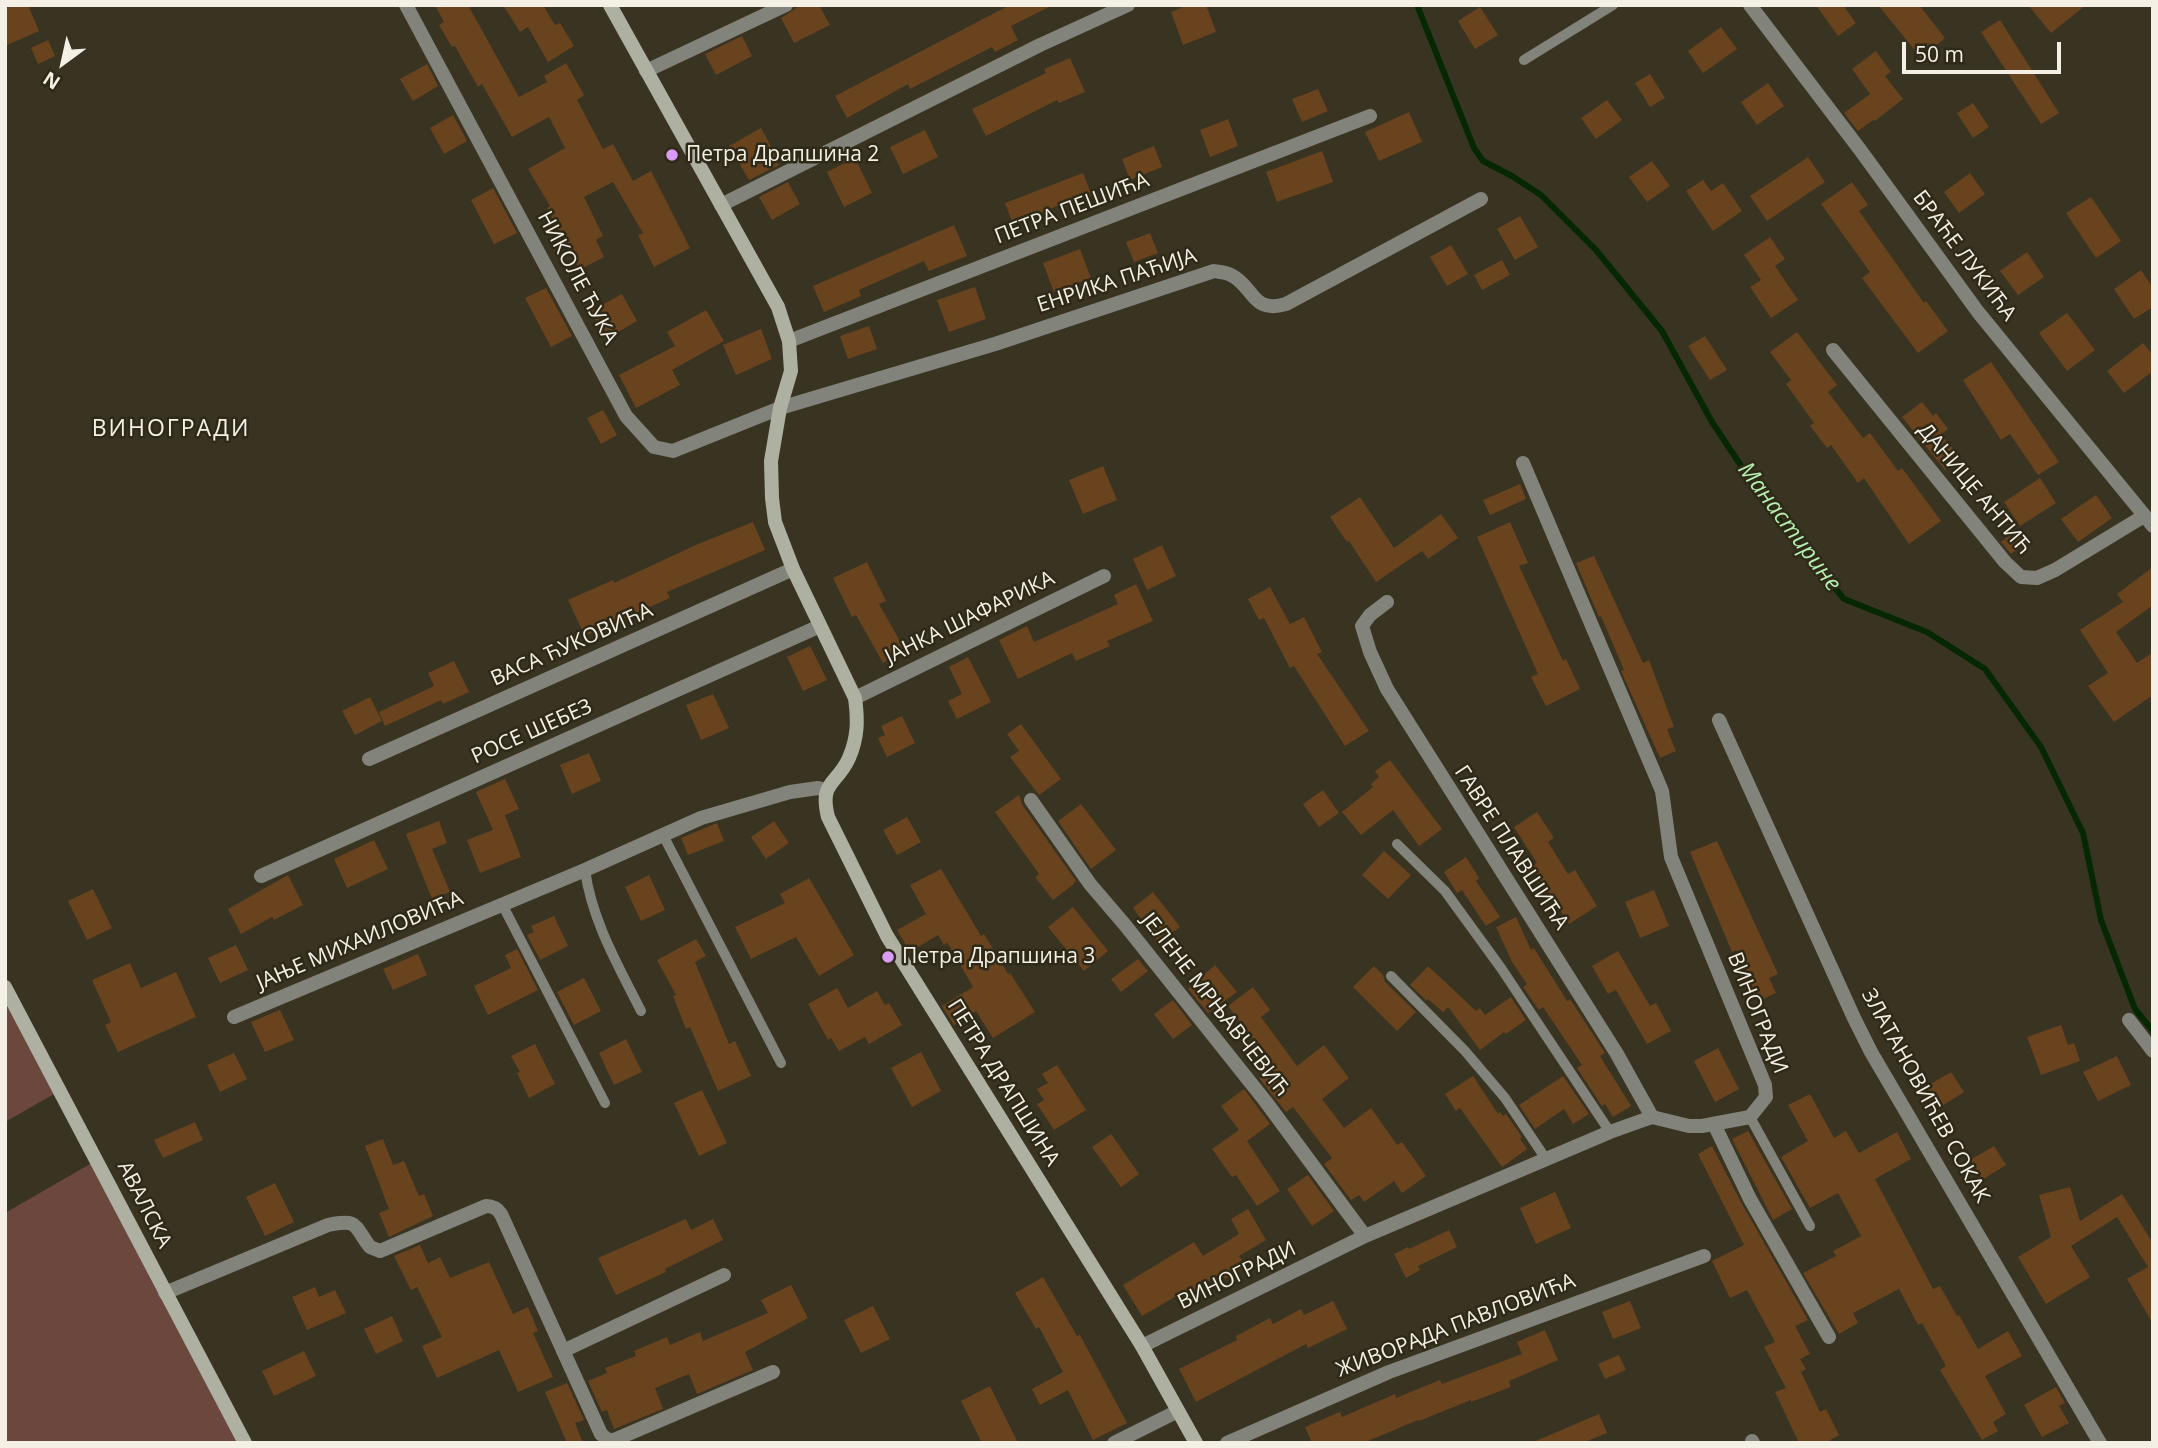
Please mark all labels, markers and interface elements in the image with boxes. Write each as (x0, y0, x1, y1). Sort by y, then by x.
north arrow (28, 28, 98, 98)
scale bar (1906, 28, 2065, 72)
text: 50 m (1915, 40, 1964, 68)
text: N (38, 66, 65, 96)
place label: Петра Драпшина 2 (686, 142, 879, 168)
marker: Петра Драпшина 2 (664, 147, 680, 163)
street label: ПЕТРА ПЕШИЋА (991, 168, 1153, 250)
street label: БРАЋЕ ЛУКИЋА (1907, 186, 2021, 326)
street label: НИКОЛЕ ЋУКА (531, 207, 623, 349)
street label: ЕНРИКА ПАЋИЈА (1034, 243, 1200, 319)
district label: ВИНОГРАДИ (93, 415, 249, 443)
street label: ДАНИЦЕ АНТИЋ (1912, 418, 2036, 560)
water label: Манастирине (1732, 457, 1846, 597)
street label: ЈАНКА ШАФАРИКА (881, 566, 1059, 670)
street label: ВАСА ЋУКОВИЋА (487, 598, 657, 692)
street label: РОСЕ ШЕБЕЗ (468, 694, 596, 770)
street label: ГАВРЕ ПЛАВШИЋА (1448, 761, 1574, 935)
street label: ЈАЊЕ МИХАИЛОВИЋА (253, 886, 467, 996)
street label: ЈЕЛЕНЕ МРЊАВЧЕВИЋ (1136, 908, 1294, 1102)
place label: Петра Драпшина 3 (902, 944, 1095, 970)
marker: Петра Драпшина 3 (880, 949, 896, 965)
street label: ВИНОГРАДИ (1721, 949, 1793, 1077)
street label: ЗЛАТАНОВИЋЕВ СОКАК (1856, 984, 1994, 1208)
street label: ПЕТРА ДРАПШИНА (941, 995, 1065, 1171)
street label: АВАЛСКА (111, 1157, 177, 1253)
street label: ВИНОГРАДИ (1174, 1237, 1300, 1315)
street label: ЖИВОРАДА ПАВЛОВИЋА (1333, 1269, 1579, 1383)

